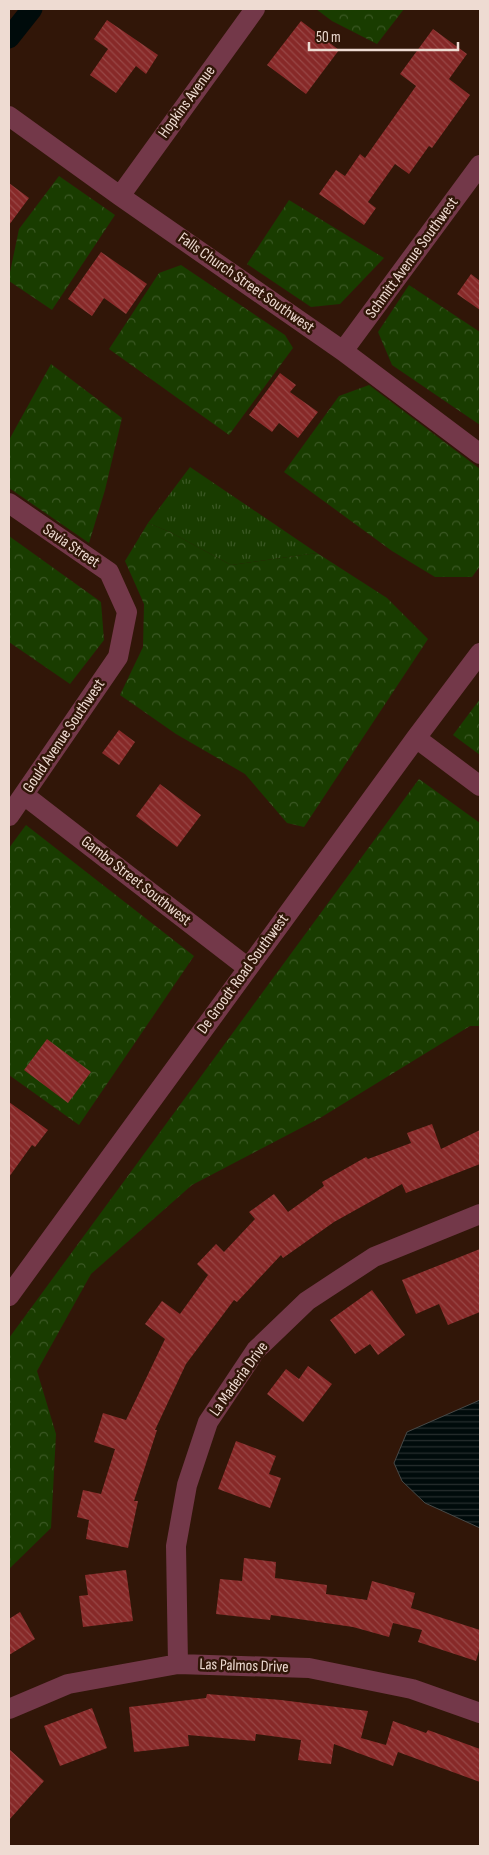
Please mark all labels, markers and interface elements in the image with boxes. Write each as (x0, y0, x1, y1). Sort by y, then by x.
scale bar (309, 20, 458, 52)
text: 50 m (316, 28, 341, 47)
street label: Hopkins Avenue (154, 62, 220, 142)
street label: Schmitt Avenue Southwest (362, 194, 462, 322)
street label: Falls Church Street Southwest (174, 229, 318, 337)
street label: Savia Street (39, 520, 103, 572)
street label: Gould Avenue Southwest (19, 675, 109, 796)
street label: Gambo Street Southwest (77, 832, 195, 930)
street label: De Groodt Road Southwest (193, 910, 293, 1038)
street label: La Maderia Drive (206, 1338, 272, 1420)
street label: Las Palmos Drive (199, 1655, 289, 1677)

